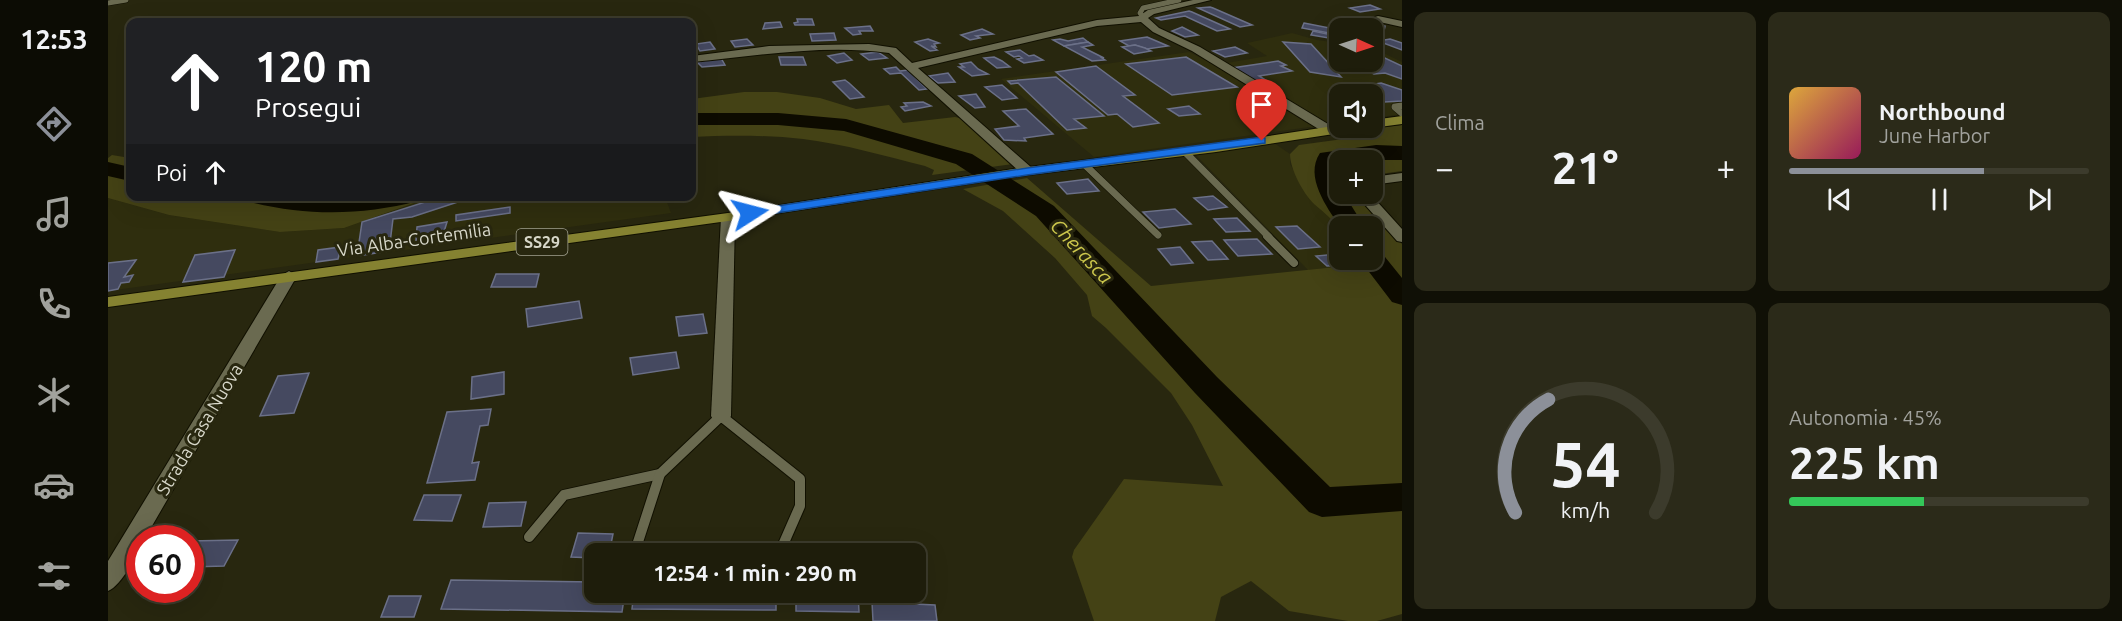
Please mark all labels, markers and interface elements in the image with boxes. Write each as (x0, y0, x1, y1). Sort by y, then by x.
north arrow (1329, 18, 1383, 72)
map controls (1329, 18, 1383, 270)
text: 12:53 (20, 24, 88, 54)
icon: ahead (156, 42, 234, 120)
text: 120 m (255, 43, 372, 90)
pin (1236, 79, 1287, 141)
button: sound (1329, 84, 1383, 138)
icon: arrive (1245, 88, 1278, 121)
text: Prosegui (255, 92, 361, 122)
text: Northbound (1879, 99, 2005, 124)
icon: directions (33, 103, 75, 145)
text: Clima (1435, 111, 1485, 134)
text: June Harbor (1879, 124, 1990, 147)
text: 21° (1552, 142, 1618, 193)
text: − (1435, 149, 1454, 186)
text: + (1716, 149, 1735, 186)
button: + (1329, 150, 1383, 204)
icon: ahead (199, 156, 232, 189)
text: Poi (156, 160, 187, 185)
position arrow (718, 181, 782, 245)
icon: previous (1823, 183, 1856, 216)
icon: pause (1923, 183, 1956, 216)
icon: next (2023, 183, 2056, 216)
icon: music (33, 193, 75, 235)
water label: Cherasca (1046, 214, 1118, 288)
button: − (1329, 216, 1383, 270)
street label: Via Alba-Cortemilia (336, 218, 492, 260)
road number: SS29 (516, 229, 568, 255)
icon: phone (33, 283, 75, 325)
street label: Strada Casa Nuova (152, 360, 246, 498)
icon: climate (33, 374, 75, 416)
text: Autonomia · 45% (1789, 406, 1942, 429)
text: 54 (1550, 429, 1620, 499)
text: 225 km (1789, 437, 1940, 488)
icon: car (33, 464, 75, 506)
text: km/h (1560, 498, 1610, 522)
speed limit sign: 60 (126, 525, 204, 603)
icon: filters (33, 555, 75, 597)
text: 12:54 · 1 min · 290 m (653, 560, 857, 585)

